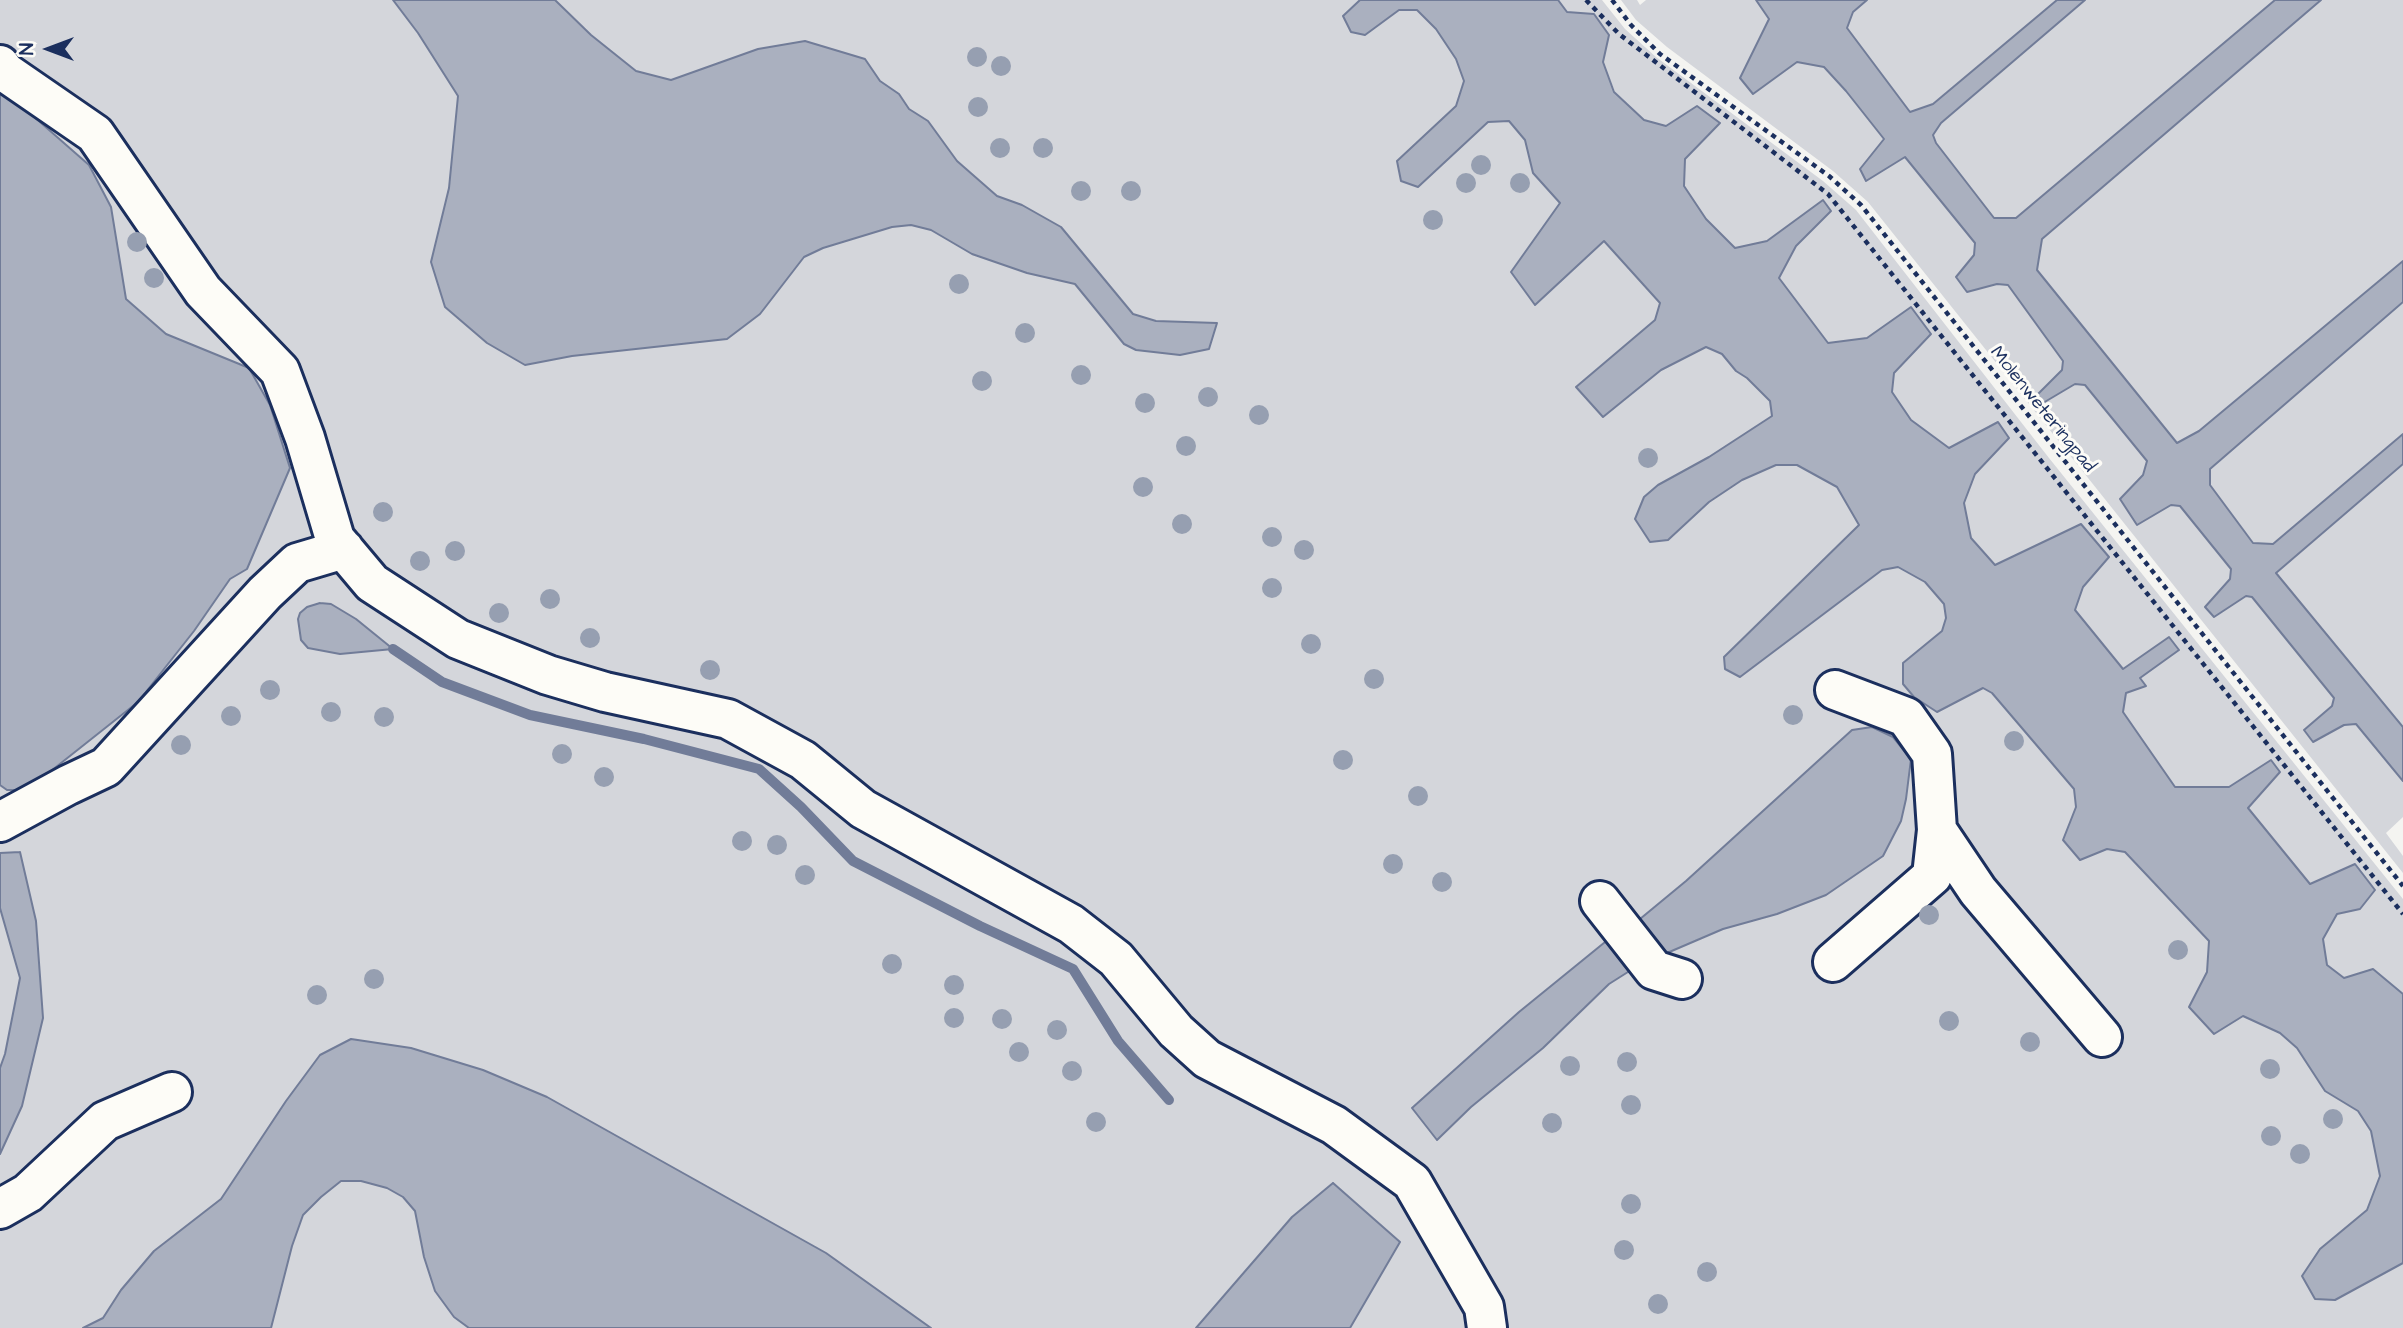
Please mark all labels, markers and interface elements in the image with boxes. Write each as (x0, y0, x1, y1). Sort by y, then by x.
north arrow (14, 14, 84, 84)
text: N (14, 43, 41, 55)
street label: Molenweteringpad (1984, 342, 2100, 478)

